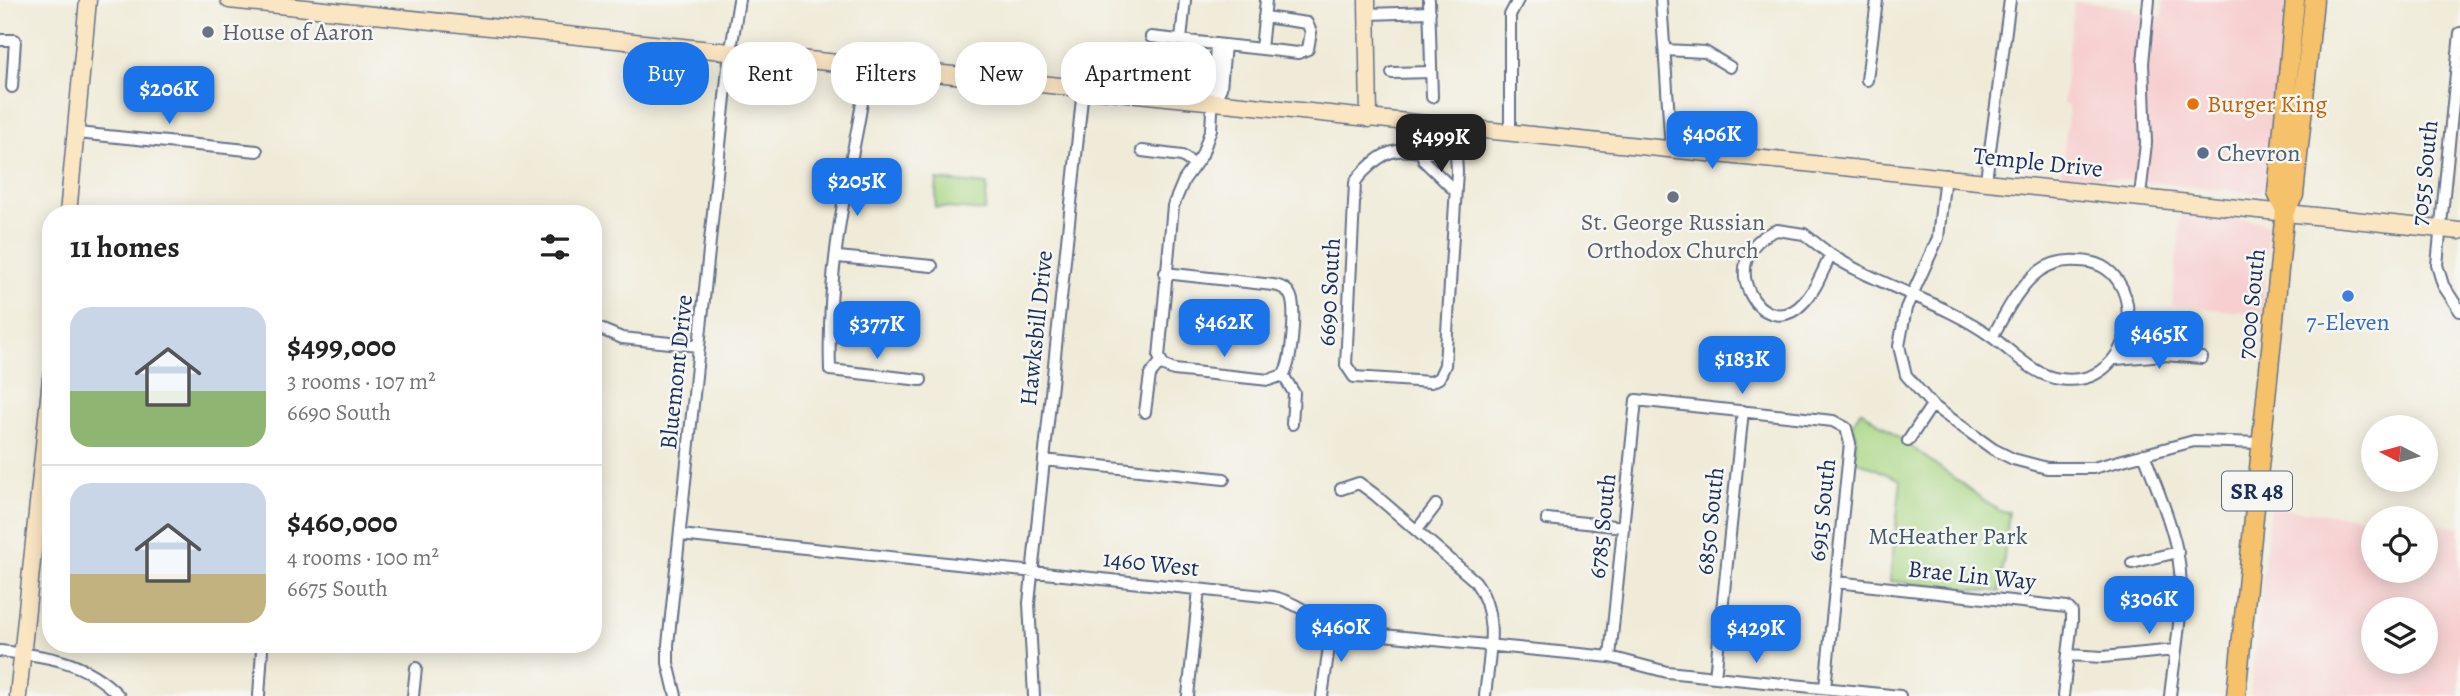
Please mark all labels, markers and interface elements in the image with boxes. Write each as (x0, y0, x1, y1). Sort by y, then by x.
place label: House of Aaron (222, 16, 374, 48)
marker: House of Aaron (200, 24, 216, 40)
chip: Buy (623, 42, 709, 105)
chip: Rent (723, 42, 817, 105)
chip: Filters (831, 42, 941, 105)
chip: New (955, 42, 1047, 105)
chip: Apartment (1061, 42, 1216, 105)
pin: $206K (120, 66, 218, 126)
text: $206K (139, 73, 199, 104)
place label: Burger King (2207, 88, 2327, 120)
marker: Burger King (2185, 96, 2201, 112)
pin: $406K (1663, 111, 1761, 171)
pin: $499K (1392, 114, 1490, 174)
text: $406K (1683, 118, 1741, 149)
street label: 7055 South (2403, 118, 2445, 227)
text: $499K (1412, 121, 1470, 152)
place label: Chevron (2217, 137, 2300, 169)
street label: Temple Drive (1972, 139, 2104, 185)
marker: Chevron (2195, 145, 2211, 161)
pin: $205K (808, 158, 906, 218)
text: $205K (828, 165, 886, 196)
marker: St. George Russian Orthodox Church (1665, 189, 1681, 205)
place label: St. George Russian Orthodox Church (1581, 206, 1765, 266)
text: 11 homes (70, 227, 180, 267)
icon: filters (536, 228, 574, 266)
street label: 6690 South (1310, 237, 1348, 347)
street label: 7000 South (2229, 247, 2273, 361)
street label: Hawksbill Drive (1012, 249, 1060, 407)
marker: 7-Eleven (2340, 288, 2356, 304)
street label: Bluemont Drive (652, 293, 700, 451)
pin: $462K (1175, 300, 1273, 359)
pin: $377K (828, 302, 926, 361)
text: $462K (1195, 306, 1253, 337)
place label: 7-Eleven (2306, 306, 2390, 338)
text: $377K (849, 308, 905, 339)
pin: $465K (2110, 312, 2208, 371)
text: $465K (2130, 318, 2188, 349)
text: $499,000 (287, 326, 396, 366)
icon: home (126, 335, 210, 419)
pin: $183K (1693, 336, 1791, 396)
text: $183K (1715, 343, 1770, 374)
text: 3 rooms · 107 m² (287, 366, 436, 397)
text: 6690 South (287, 397, 391, 428)
north arrow (2361, 415, 2438, 492)
map controls (2361, 415, 2438, 674)
street label: 6915 South (1801, 457, 1843, 563)
street label: 6850 South (1688, 465, 1732, 577)
road number: SR 48 (2222, 471, 2292, 510)
street label: 6785 South (1581, 472, 1623, 580)
text: $460,000 (287, 502, 398, 542)
button: locate (2361, 506, 2438, 583)
icon: home (126, 511, 210, 595)
park label: McHeather Park (1868, 520, 2028, 552)
text: 4 rooms · 100 m² (287, 542, 439, 573)
street label: 1460 West (1101, 542, 1201, 584)
street label: Brae Lin Way (1906, 552, 2038, 598)
text: 6675 South (287, 573, 388, 604)
pin: $306K (2100, 576, 2198, 636)
text: $306K (2120, 583, 2178, 614)
button: layers (2361, 597, 2438, 674)
pin: $460K (1292, 604, 1390, 664)
pin: $429K (1707, 606, 1805, 665)
text: $460K (1312, 611, 1370, 642)
text: $429K (1727, 612, 1785, 643)

